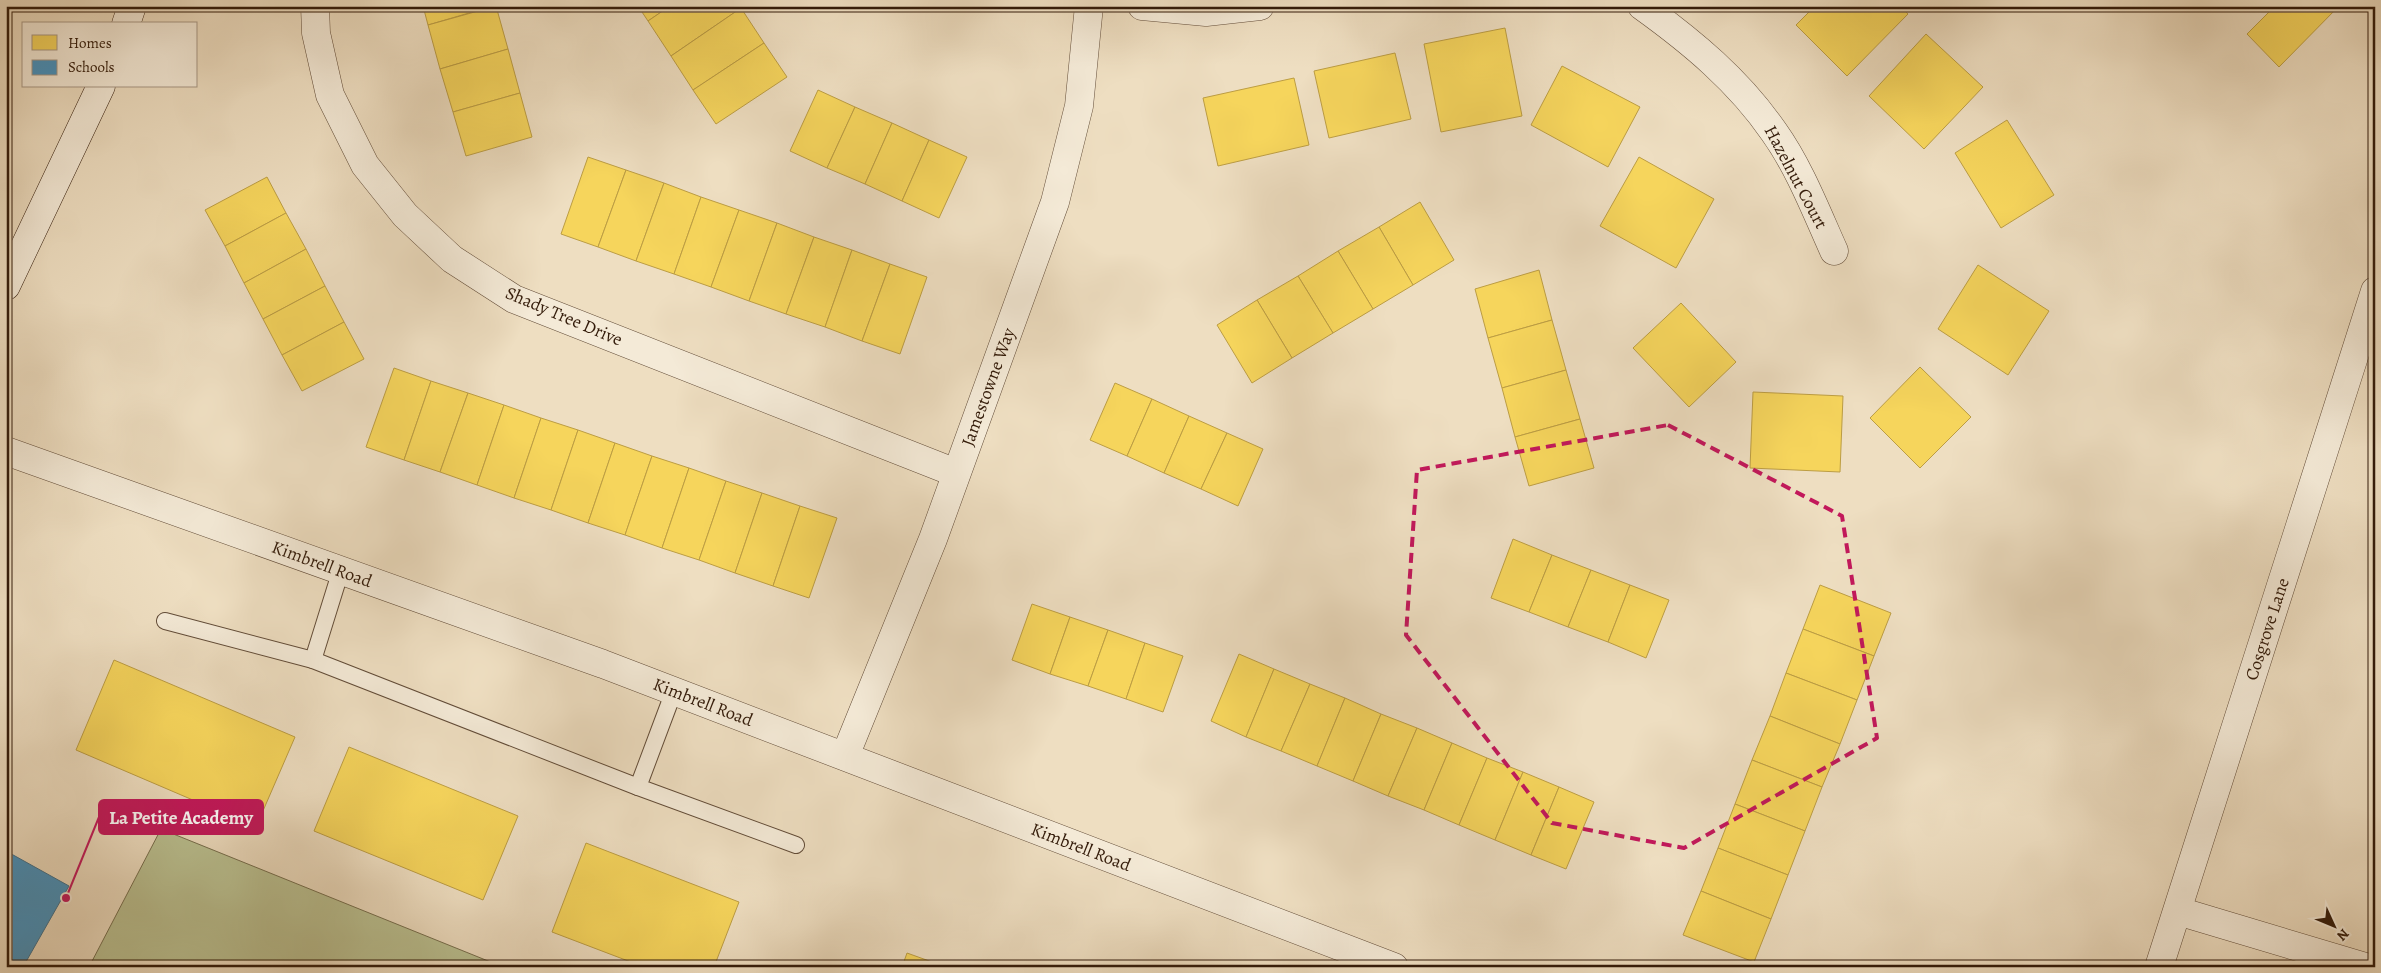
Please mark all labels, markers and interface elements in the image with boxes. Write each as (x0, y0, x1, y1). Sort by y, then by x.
legend (22, 22, 198, 88)
text: Homes (68, 33, 112, 53)
text: Schools (68, 57, 115, 77)
street label: Hazelnut Court (1759, 121, 1833, 233)
street label: Shady Tree Drive (502, 281, 626, 351)
street label: Jamestowne Way (955, 324, 1021, 449)
street label: Kimbrell Road (269, 535, 376, 593)
street label: Cosgrove Lane (2239, 575, 2295, 683)
street label: Kimbrell Road (650, 672, 757, 732)
callout: La Petite Academy (99, 800, 263, 834)
text: La Petite Academy (109, 805, 254, 831)
street label: Kimbrell Road (1028, 817, 1135, 877)
north arrow (2308, 900, 2358, 950)
text: N (2333, 924, 2353, 945)

